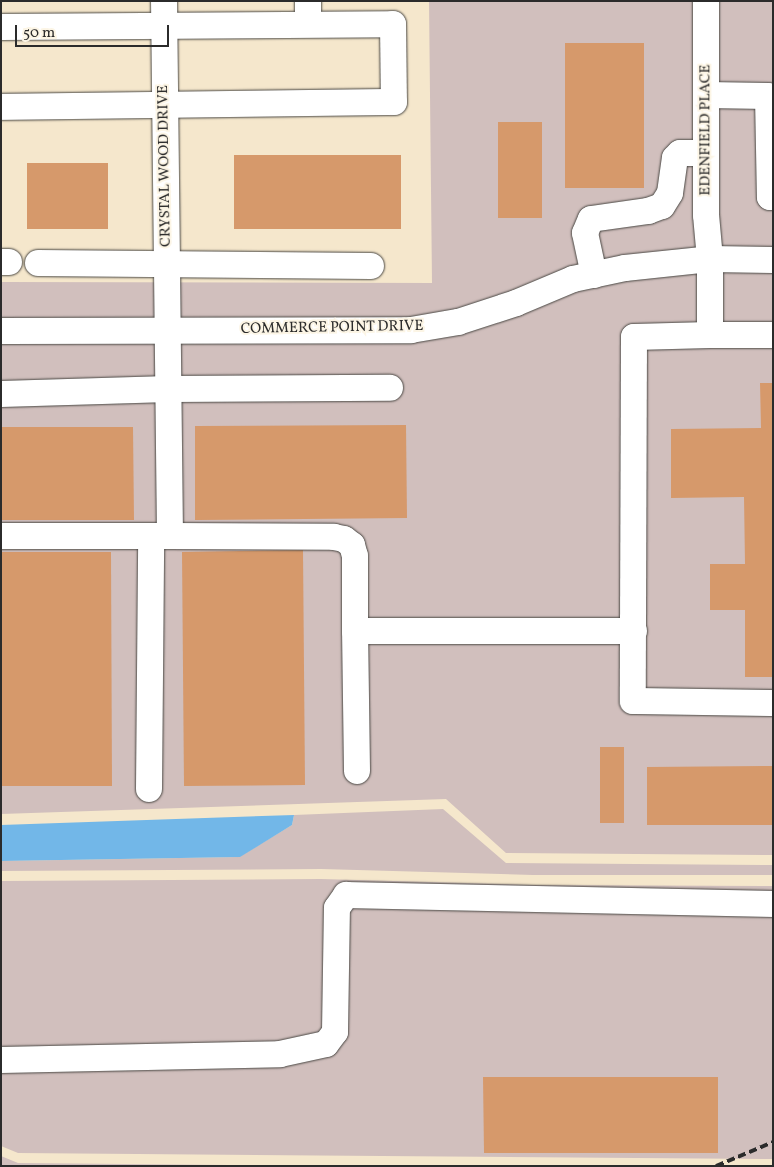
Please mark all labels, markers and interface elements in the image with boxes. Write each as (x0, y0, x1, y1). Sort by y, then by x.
scale bar (18, 15, 171, 47)
text: 50 m (23, 23, 55, 44)
street label: EDENFIELD PLACE (697, 64, 715, 196)
street label: CRYSTAL WOOD DRIVE (155, 85, 175, 247)
street label: COMMERCE POINT DRIVE (240, 317, 424, 339)

